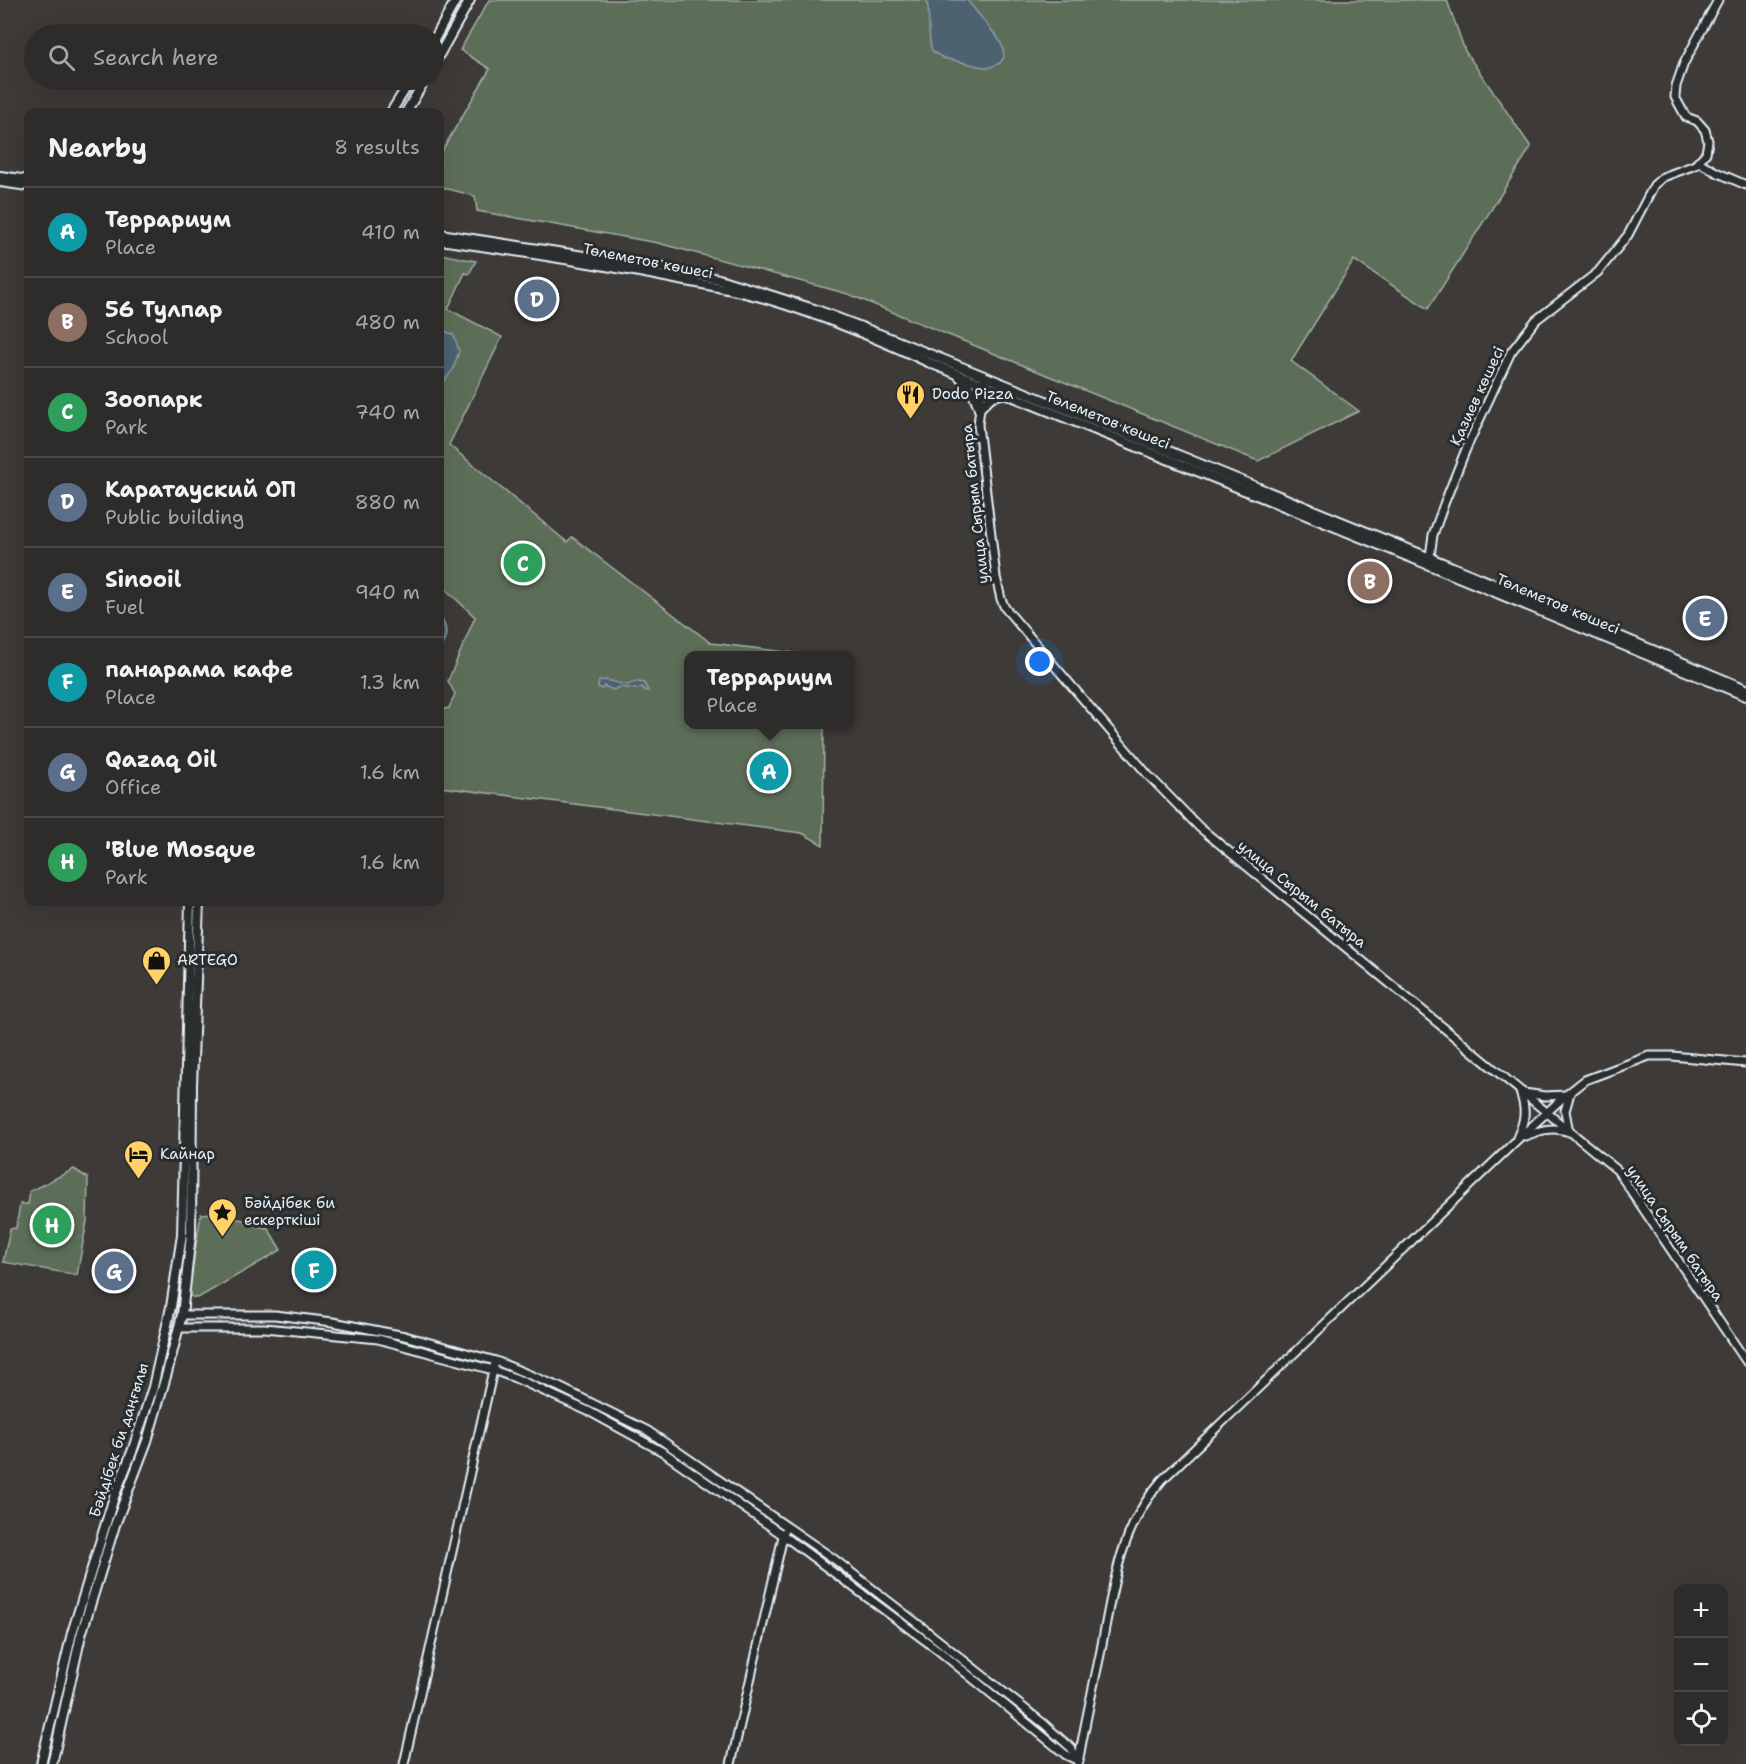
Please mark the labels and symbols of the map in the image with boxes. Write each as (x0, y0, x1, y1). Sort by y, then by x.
street label: Төлеметов көшесі (581, 239, 715, 283)
pin: D (518, 276, 556, 322)
street label: Қазиев көшесі (1445, 343, 1509, 449)
restaurant icon: Dodo Pizza (895, 378, 927, 420)
place label: Dodo Pizza (932, 384, 1014, 404)
street label: Төлеметов көшесі (1043, 386, 1173, 454)
street label: улица Сырым батыра (957, 422, 993, 585)
pin: C (504, 540, 542, 586)
pin: B (1350, 558, 1390, 604)
street label: Төлеметов көшесі (1493, 569, 1623, 639)
pin: E (1686, 596, 1724, 640)
your location (1025, 647, 1054, 676)
pin: A (750, 748, 788, 794)
street label: улица Сырым батыра (1233, 836, 1371, 953)
shop icon: ARTEGO (140, 944, 172, 986)
place label: ARTEGO (177, 950, 238, 970)
hotel icon: Кайнар (123, 1138, 155, 1180)
place label: Кайнар (160, 1144, 215, 1164)
street label: улица Сырым батыра (1622, 1161, 1729, 1306)
place label: Бәйдібек би ескерткіші (244, 1193, 335, 1230)
place icon: Бәйдібек би ескерткіші (207, 1196, 239, 1238)
pin: H (32, 1202, 72, 1248)
pin: G (94, 1248, 134, 1294)
pin: F (294, 1248, 334, 1292)
street label: Бәйдібек би даңғылы (85, 1360, 153, 1520)

